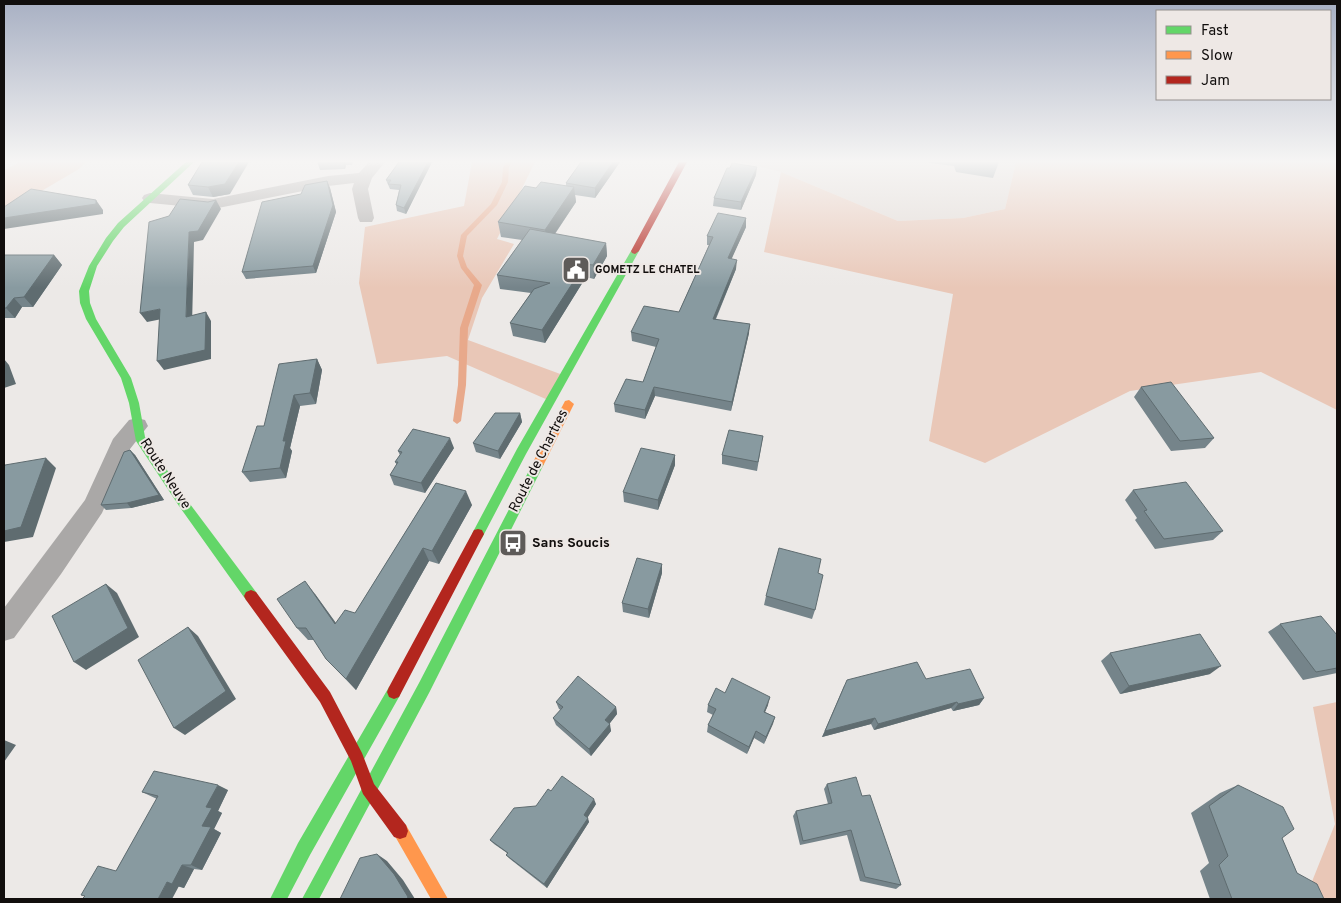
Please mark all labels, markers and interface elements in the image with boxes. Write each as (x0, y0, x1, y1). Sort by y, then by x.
legend (1156, 10, 1331, 100)
text: Fast (1201, 22, 1229, 41)
text: Slow (1201, 47, 1233, 66)
text: Jam (1201, 72, 1230, 91)
public building icon: GOMETZ LE CHATEL (561, 255, 591, 285)
place label: GOMETZ LE CHATEL (595, 263, 700, 277)
street label: Route de Chartres (506, 407, 572, 515)
street label: Route Neuve (136, 436, 194, 512)
bus stop icon: Sans Soucis (498, 528, 528, 558)
place label: Sans Soucis (532, 535, 610, 552)

